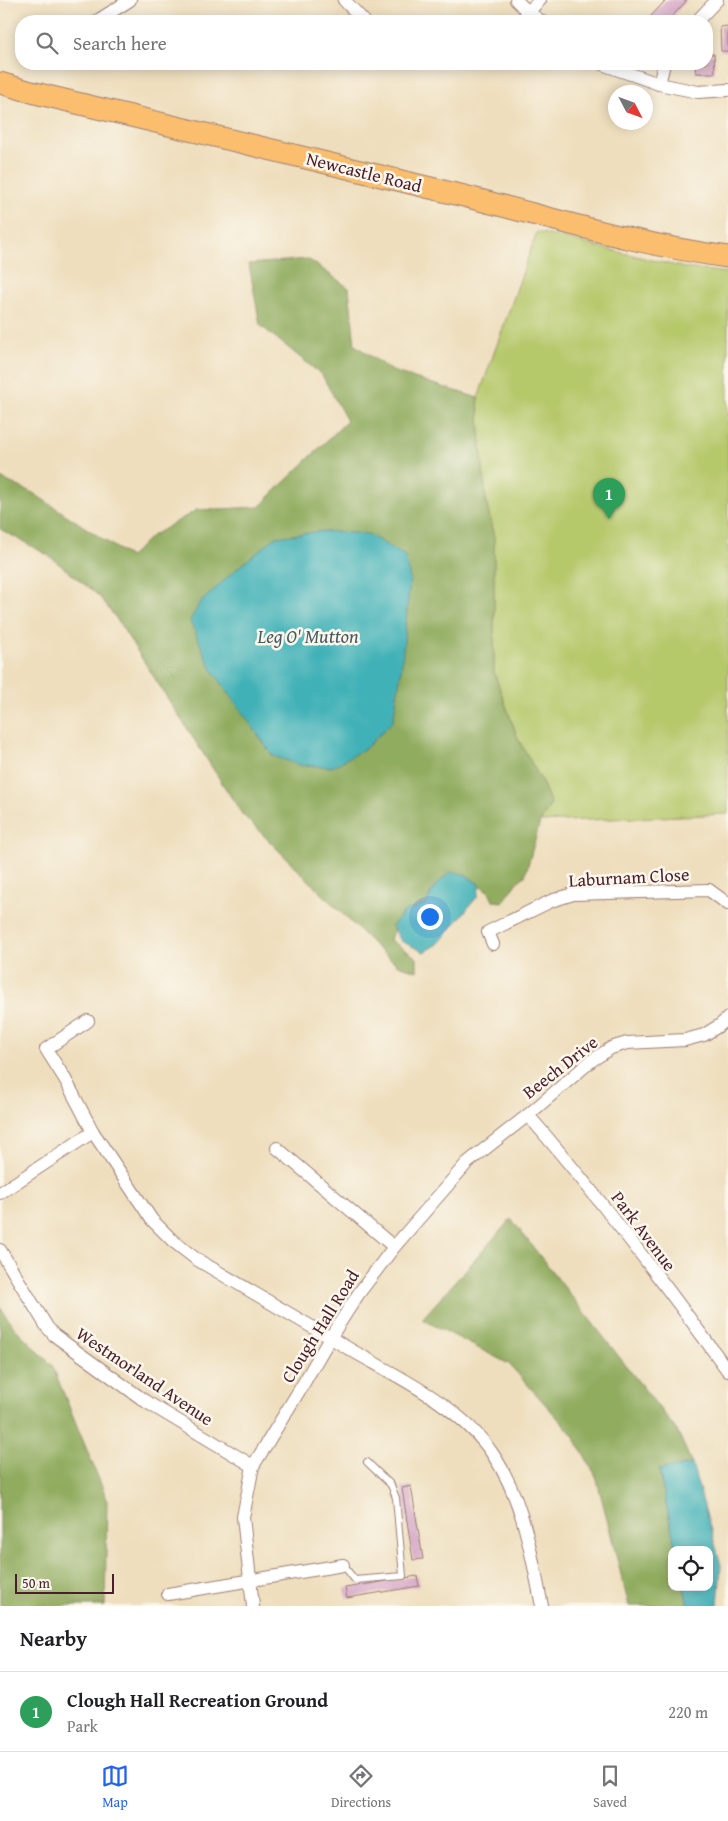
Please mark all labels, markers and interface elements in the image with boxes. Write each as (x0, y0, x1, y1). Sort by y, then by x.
search box (15, 15, 713, 70)
icon: search (33, 29, 61, 57)
text: Search here (73, 29, 167, 57)
north arrow (608, 85, 653, 130)
street label: Newcastle Road (303, 145, 425, 199)
pin: 1 (593, 478, 625, 519)
water label: Leg O' Mutton (256, 622, 359, 650)
street label: Laburnam Close (568, 860, 690, 894)
your location (417, 904, 443, 930)
street label: Beech Drive (517, 1029, 603, 1105)
street label: Park Avenue (605, 1185, 683, 1277)
street label: Clough Hall Road (274, 1264, 366, 1388)
street label: Westmorland Avenue (71, 1320, 219, 1432)
map controls (668, 1546, 713, 1591)
button: locate (668, 1546, 713, 1591)
scale bar (15, 1571, 114, 1594)
text: 50 m (22, 1573, 50, 1593)
text: Nearby (20, 1623, 87, 1654)
text: Clough Hall Recreation Ground (67, 1686, 328, 1714)
text: 1 (32, 1700, 40, 1724)
text: 220 m (668, 1700, 708, 1724)
text: Park (67, 1714, 98, 1738)
tab: Map (101, 1762, 129, 1812)
tab: Directions (331, 1762, 391, 1812)
tab: Saved (593, 1762, 627, 1812)

